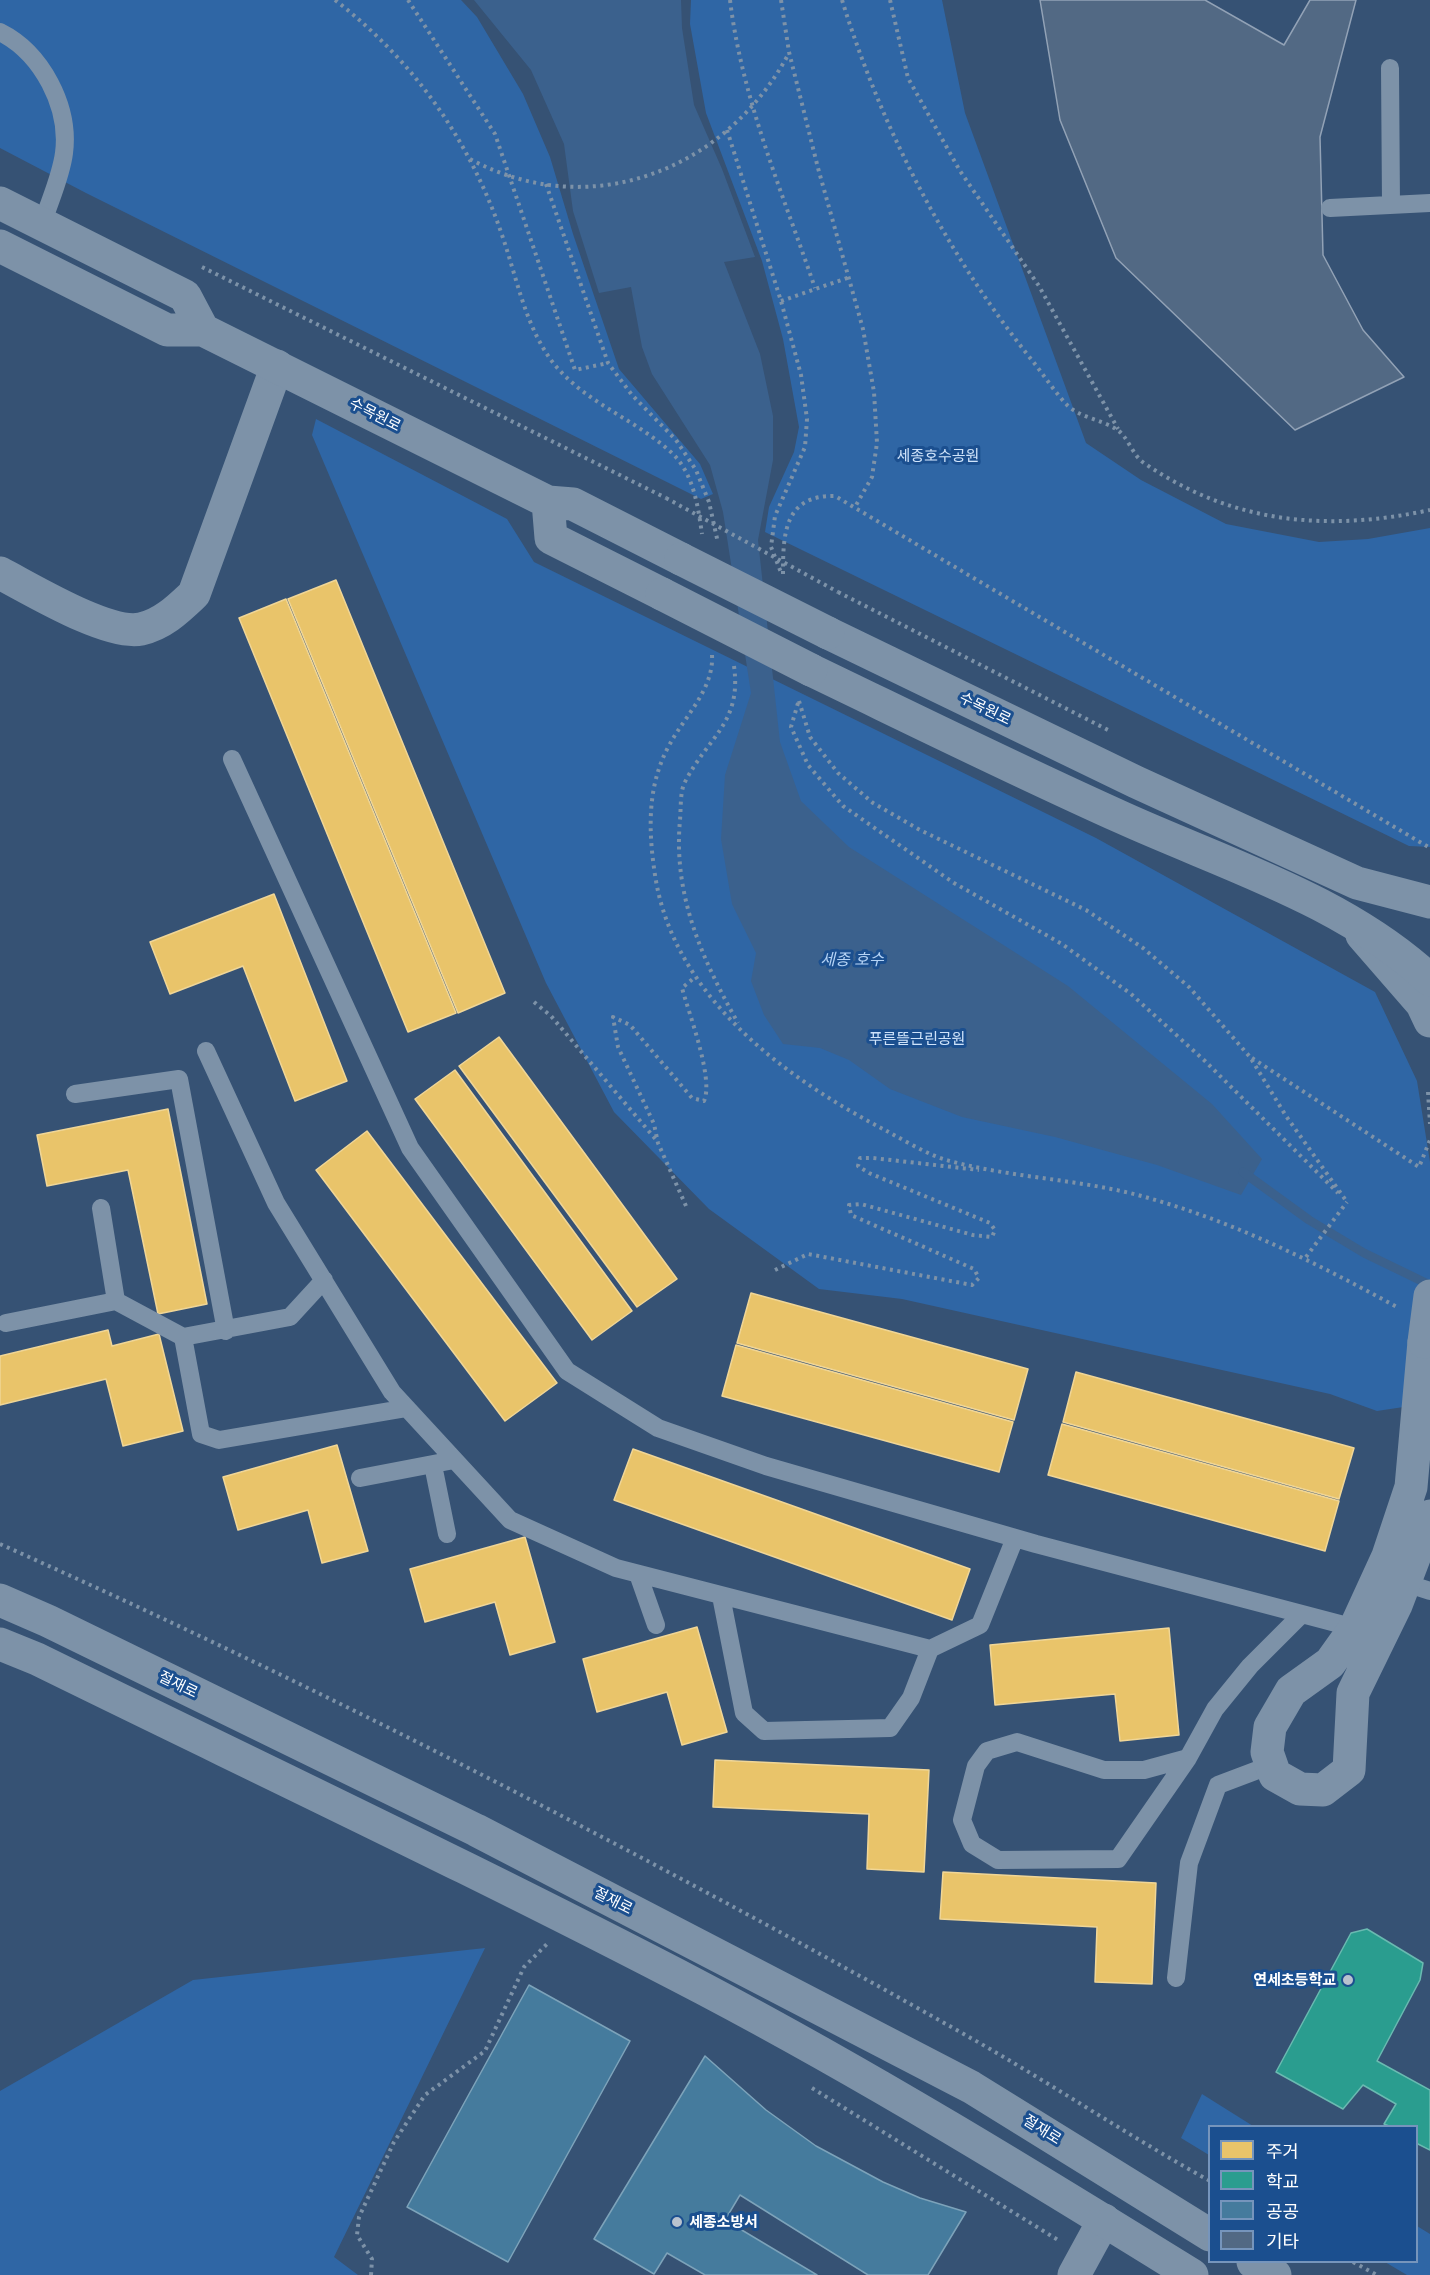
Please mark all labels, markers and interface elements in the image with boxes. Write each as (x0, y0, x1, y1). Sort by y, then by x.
street label: 수목원로 (346, 394, 404, 436)
park label: 세종호수공원 (897, 447, 979, 465)
street label: 수목원로 (956, 689, 1014, 729)
water label: 세종 호수 (820, 950, 884, 970)
park label: 푸른뜰근린공원 (869, 1030, 965, 1048)
street label: 절재로 (155, 1668, 201, 1702)
street label: 절재로 (590, 1884, 636, 1918)
place label: 연세초등학교 (1253, 1971, 1336, 1989)
marker: 연세초등학교 (1341, 1973, 1355, 1987)
street label: 절재로 (1020, 2111, 1064, 2149)
legend (1208, 2125, 1418, 2263)
text: 주거 (1266, 2141, 1299, 2162)
text: 학교 (1266, 2171, 1299, 2192)
text: 공공 (1266, 2201, 1299, 2222)
place label: 세종소방서 (689, 2213, 758, 2231)
marker: 세종소방서 (670, 2215, 684, 2229)
text: 기타 (1266, 2231, 1299, 2252)

